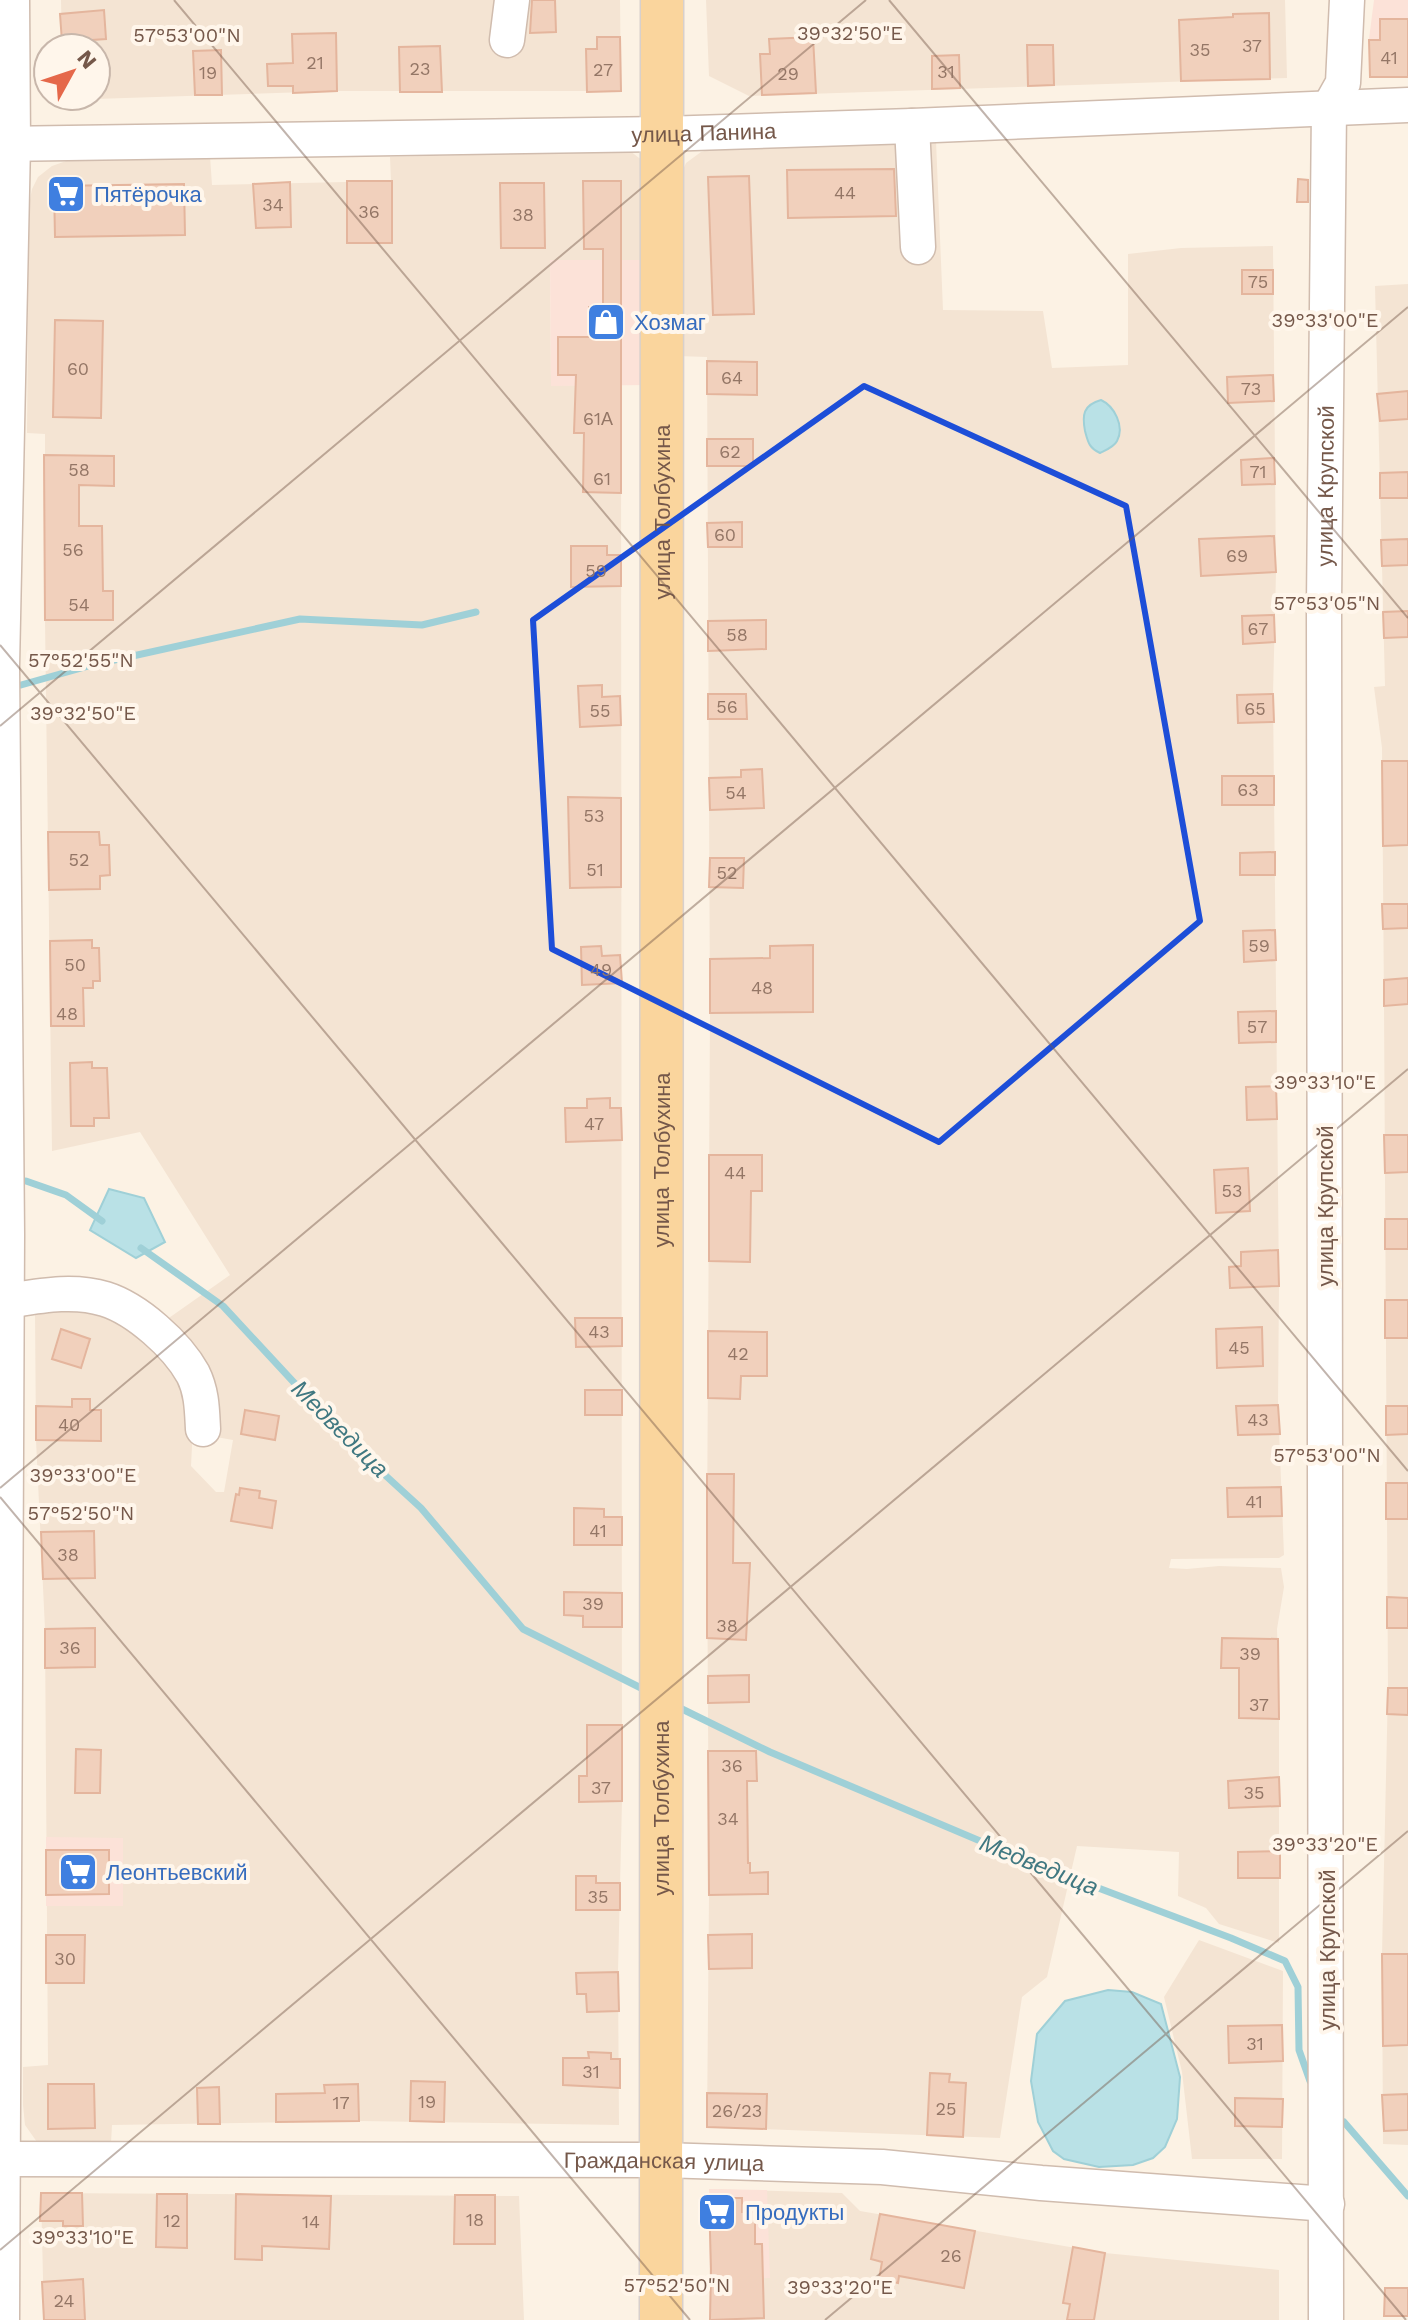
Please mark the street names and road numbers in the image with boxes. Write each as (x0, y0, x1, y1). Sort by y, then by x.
street label: улица Панина (631, 118, 778, 147)
street label: улица Крупской (1312, 405, 1339, 567)
street label: улица Толбухина (650, 424, 675, 600)
street label: улица Толбухина (649, 1072, 675, 1248)
street label: улица Крупской (1313, 1125, 1338, 1287)
street label: улица Толбухина (649, 1720, 674, 1896)
street label: улица Крупской (1315, 1869, 1340, 2031)
street label: Гражданская улица (564, 2148, 765, 2176)

